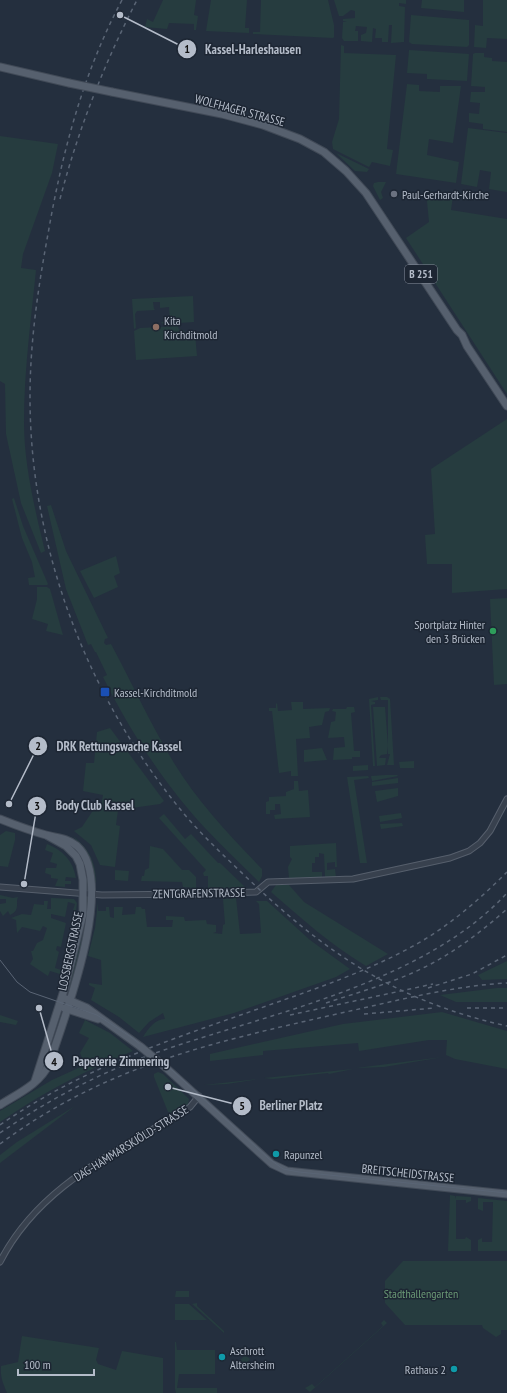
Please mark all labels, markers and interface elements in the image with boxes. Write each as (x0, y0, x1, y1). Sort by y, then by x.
callout: Kassel-Harleshausen (177, 36, 309, 61)
text: 1 (184, 41, 190, 56)
text: Kassel-Harleshausen (205, 41, 301, 58)
street label: WOLFHAGER STRASSE (193, 91, 287, 129)
place label: Paul-Gerhardt-Kirche (402, 187, 489, 202)
marker: Paul-Gerhardt-Kirche (389, 189, 399, 199)
road number: B 251 (405, 265, 437, 283)
place label: Kita Kirchditmold (164, 313, 217, 342)
marker: Kita Kirchditmold (151, 322, 161, 332)
place label: Sportplatz Hinter den 3 Brücken (414, 617, 486, 646)
marker: Sportplatz Hinter den 3 Brücken (488, 626, 498, 636)
place label: Kassel-Kirchditmold (114, 685, 197, 700)
marker: Kassel-Kirchditmold (99, 686, 111, 698)
callout: DRK Rettungswache Kassel (28, 734, 189, 759)
text: 2 (35, 738, 41, 753)
text: DRK Rettungswache Kassel (56, 738, 182, 755)
callout: Body Club Kassel (27, 793, 142, 818)
text: Body Club Kassel (56, 797, 135, 814)
text: 3 (34, 798, 40, 813)
street label: ZENTGRAFENSTRASSE (153, 885, 245, 901)
street label: LOSSBERGSTRASSE (54, 910, 86, 992)
callout: Papeterie Zimmering (44, 1049, 177, 1074)
text: Papeterie Zimmering (73, 1053, 170, 1070)
text: 4 (51, 1054, 57, 1069)
callout: Berliner Platz (232, 1093, 331, 1118)
text: Berliner Platz (259, 1097, 323, 1114)
text: 5 (239, 1098, 245, 1113)
street label: DAG-HAMMARSKJÖLD-STRASSE (71, 1102, 191, 1184)
place label: Rapunzel (284, 1147, 322, 1162)
marker: Rapunzel (271, 1149, 281, 1159)
street label: BREITSCHEIDSTRASSE (361, 1161, 455, 1185)
park label: Stadthallengarten (384, 1286, 458, 1301)
place label: Aschrott Altersheim (230, 1343, 275, 1372)
scale bar (18, 1351, 94, 1377)
marker: Aschrott Altersheim (217, 1352, 227, 1362)
text: 100 m (24, 1357, 51, 1372)
place label: Rathaus 2 (405, 1362, 446, 1377)
marker: Rathaus 2 (449, 1364, 459, 1374)

